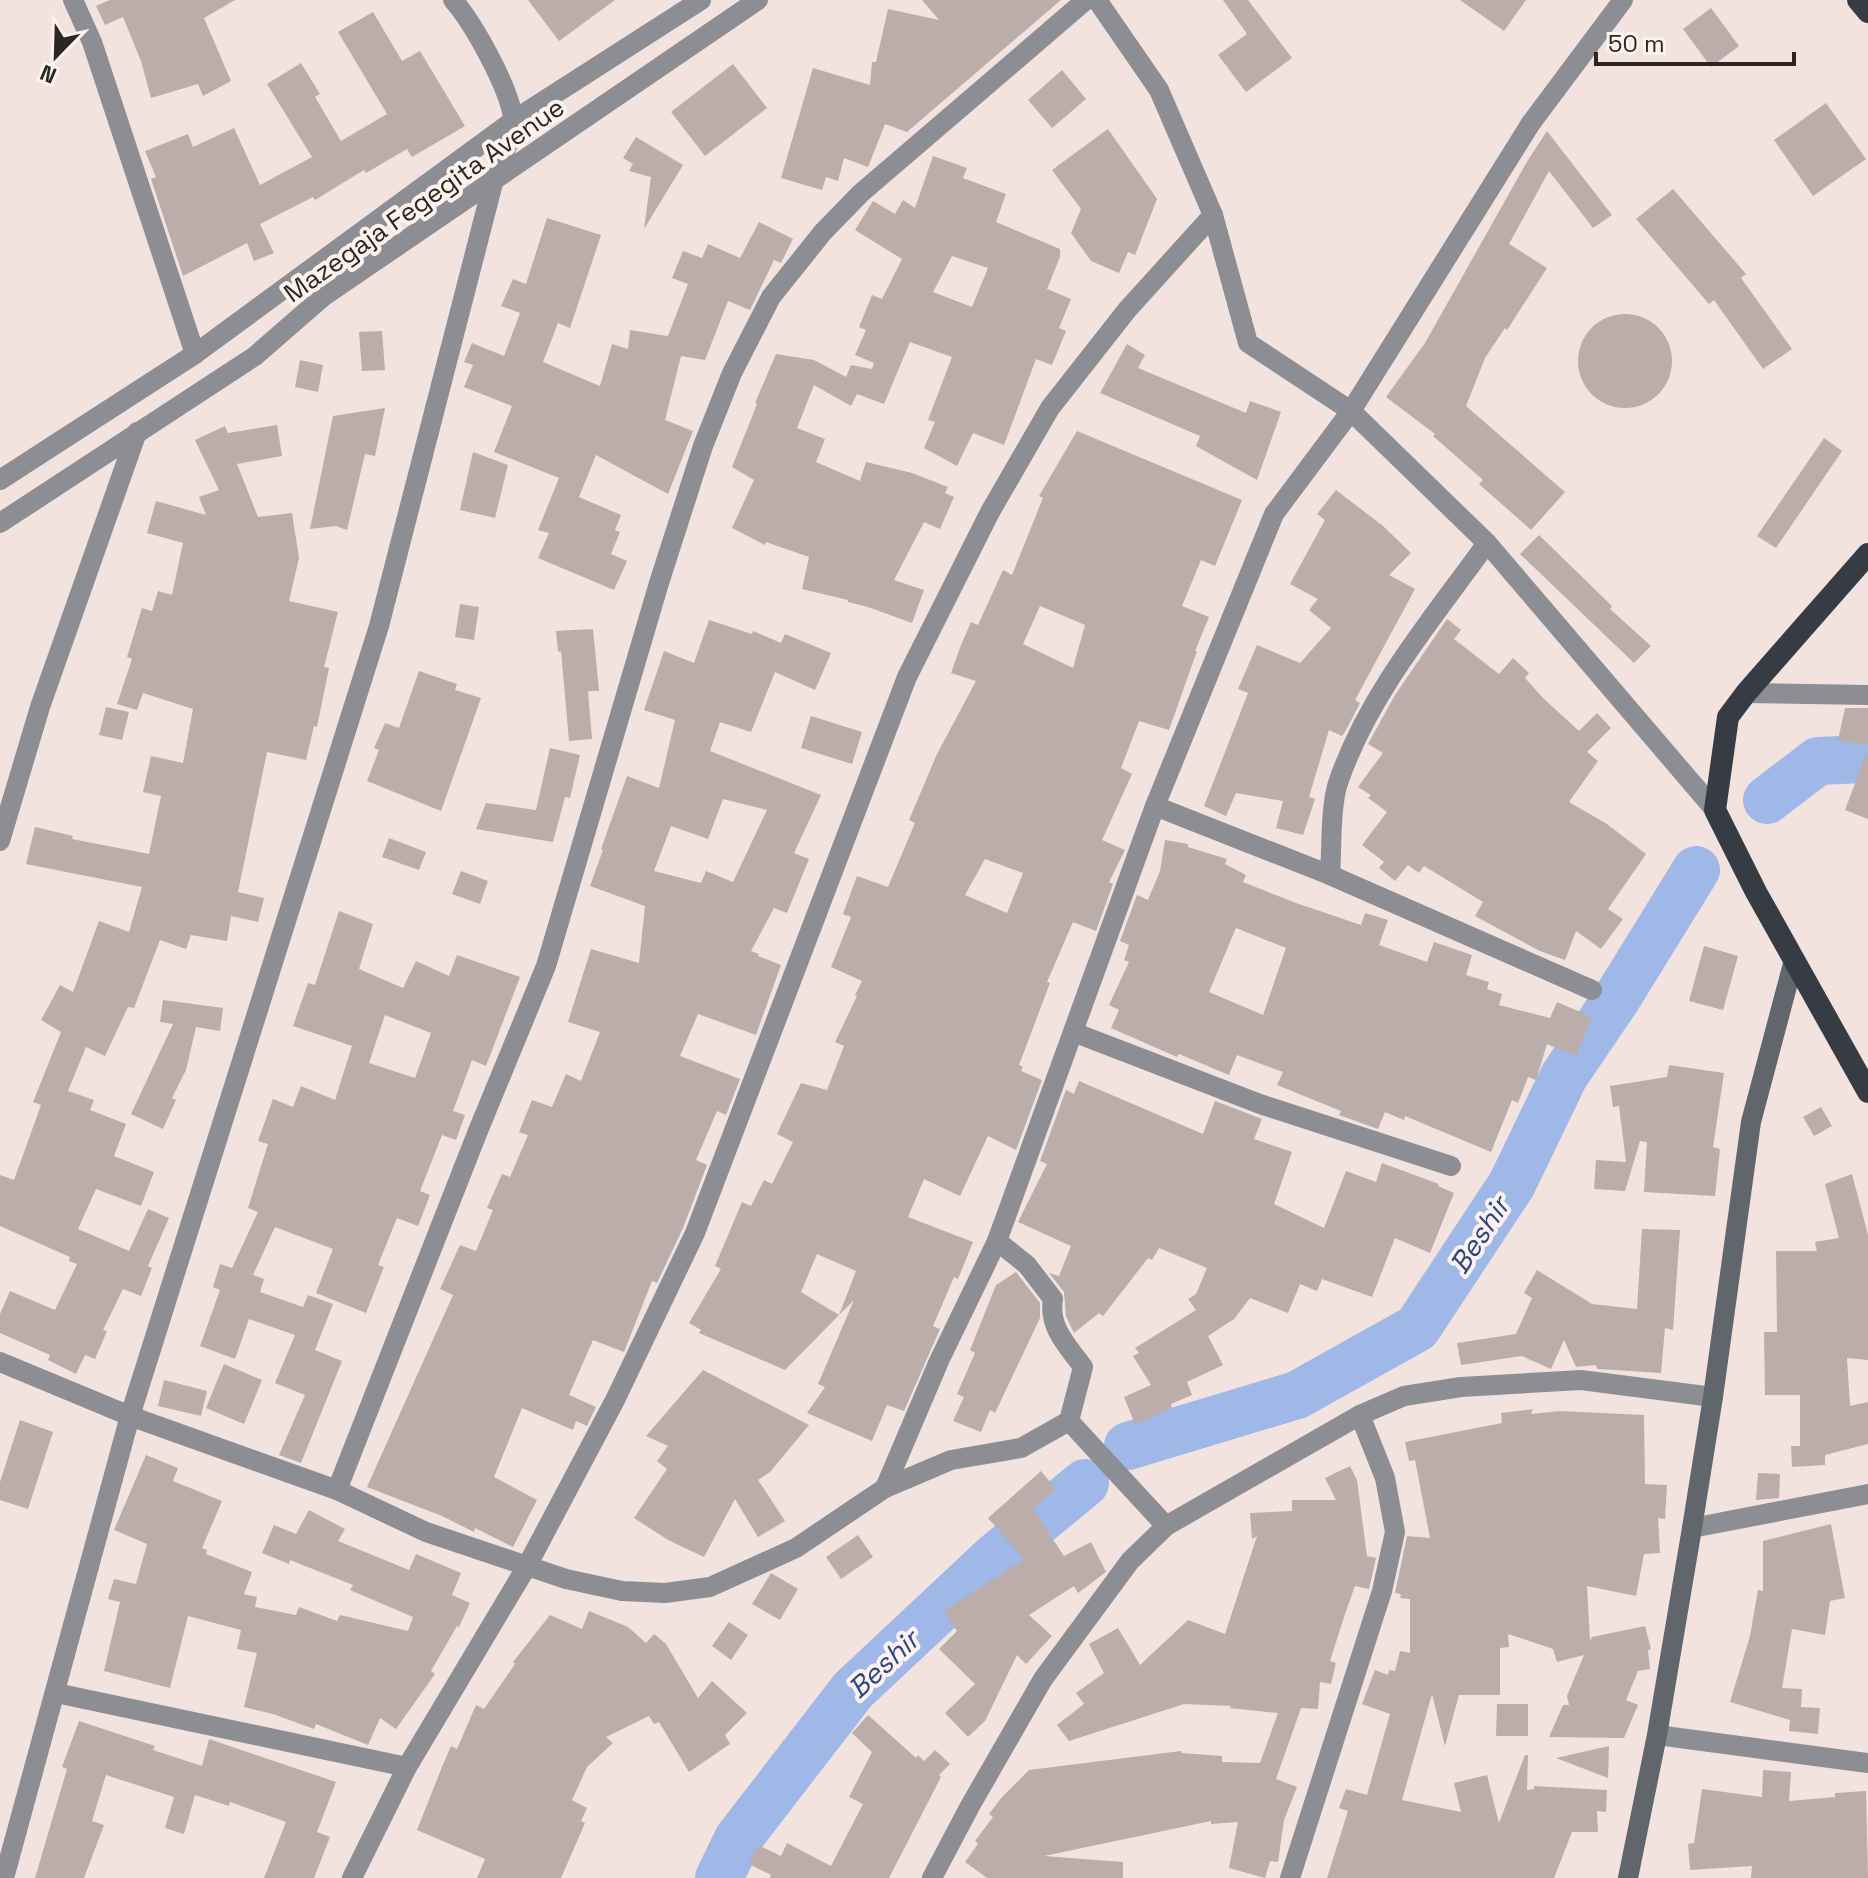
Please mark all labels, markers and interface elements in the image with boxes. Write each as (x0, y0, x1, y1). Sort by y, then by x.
north arrow (16, 16, 96, 96)
scale bar (1596, 16, 1794, 66)
text: 50 m (1608, 28, 1665, 59)
text: N (36, 59, 60, 90)
street label: Mazegaja Fegegita Avenue (277, 90, 571, 310)
water label: Beshir (1441, 1187, 1519, 1280)
water label: Beshir (840, 1620, 929, 1706)

